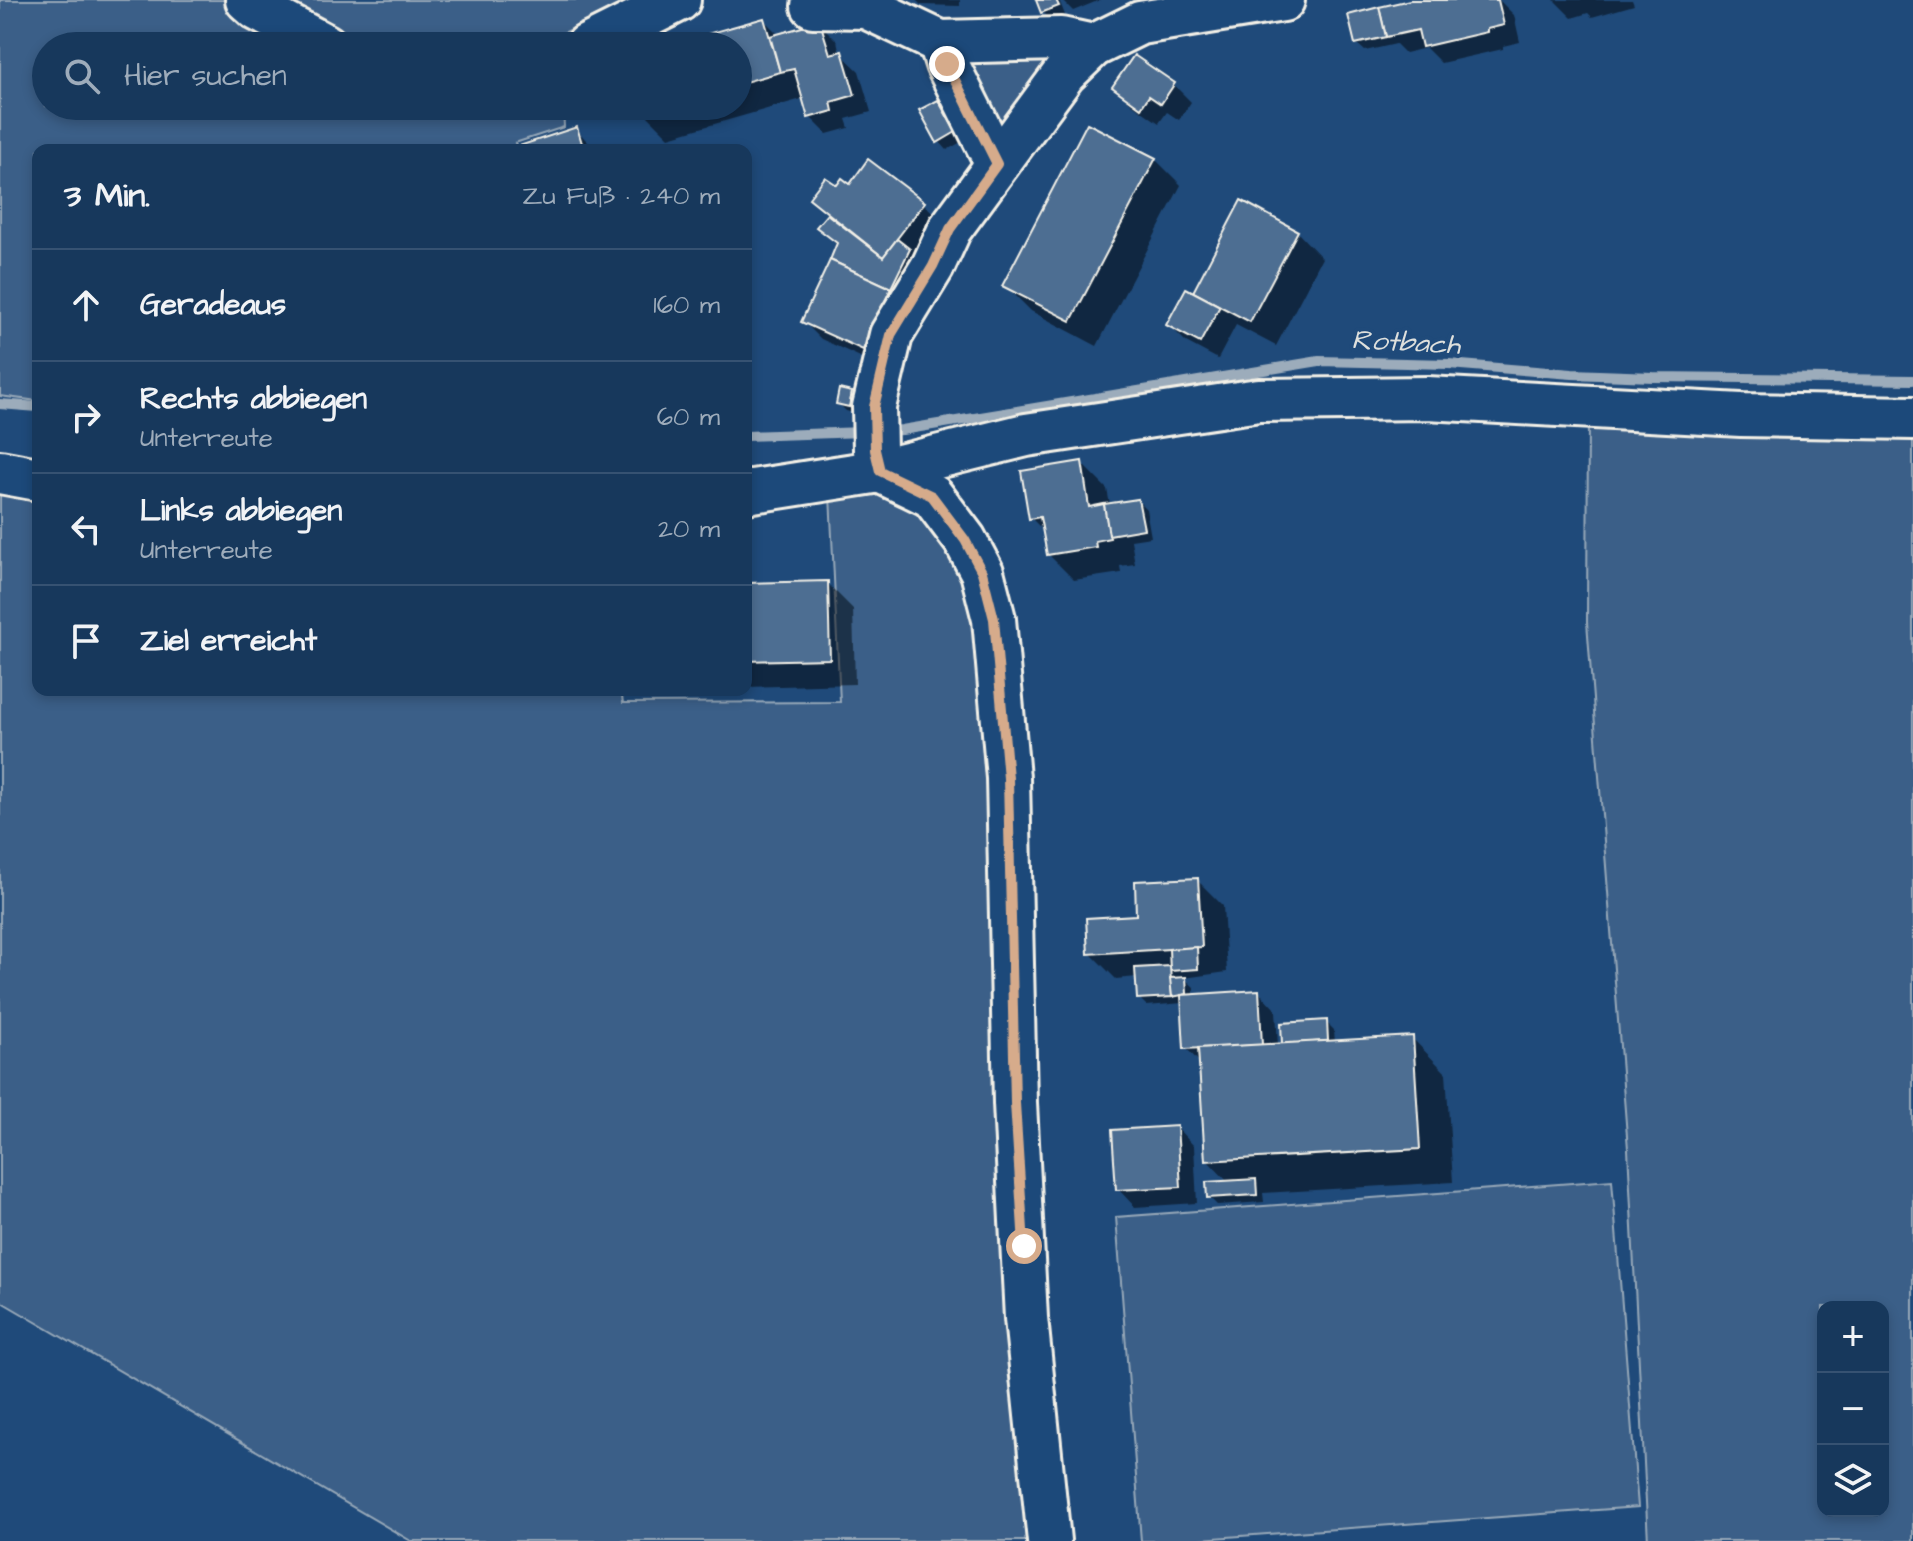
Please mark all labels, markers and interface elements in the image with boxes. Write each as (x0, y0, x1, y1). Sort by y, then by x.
search box (32, 32, 752, 120)
route end (929, 46, 965, 82)
icon: search (60, 54, 104, 98)
text: Hier suchen (124, 55, 287, 97)
text: 3 Min. (64, 172, 150, 220)
text: Zu Fuß · 240 m (522, 178, 720, 214)
icon: ahead (64, 283, 108, 327)
text: Geradeaus (140, 284, 286, 326)
text: 160 m (653, 287, 720, 323)
water label: Rotbach (1351, 320, 1462, 365)
text: Rechts abbiegen (140, 378, 367, 420)
icon: right (64, 395, 108, 439)
text: 60 m (657, 399, 720, 435)
text: Unterreute (140, 420, 273, 456)
text: Links abbiegen (140, 490, 342, 532)
icon: left (64, 507, 108, 551)
text: 20 m (658, 511, 720, 547)
text: Unterreute (140, 532, 273, 568)
icon: arrive (64, 619, 108, 663)
text: Ziel erreicht (140, 620, 317, 662)
route start (1006, 1228, 1042, 1264)
map controls (1817, 1301, 1889, 1517)
button: + (1817, 1301, 1889, 1373)
button: − (1817, 1373, 1889, 1445)
button: layers (1817, 1445, 1889, 1517)

